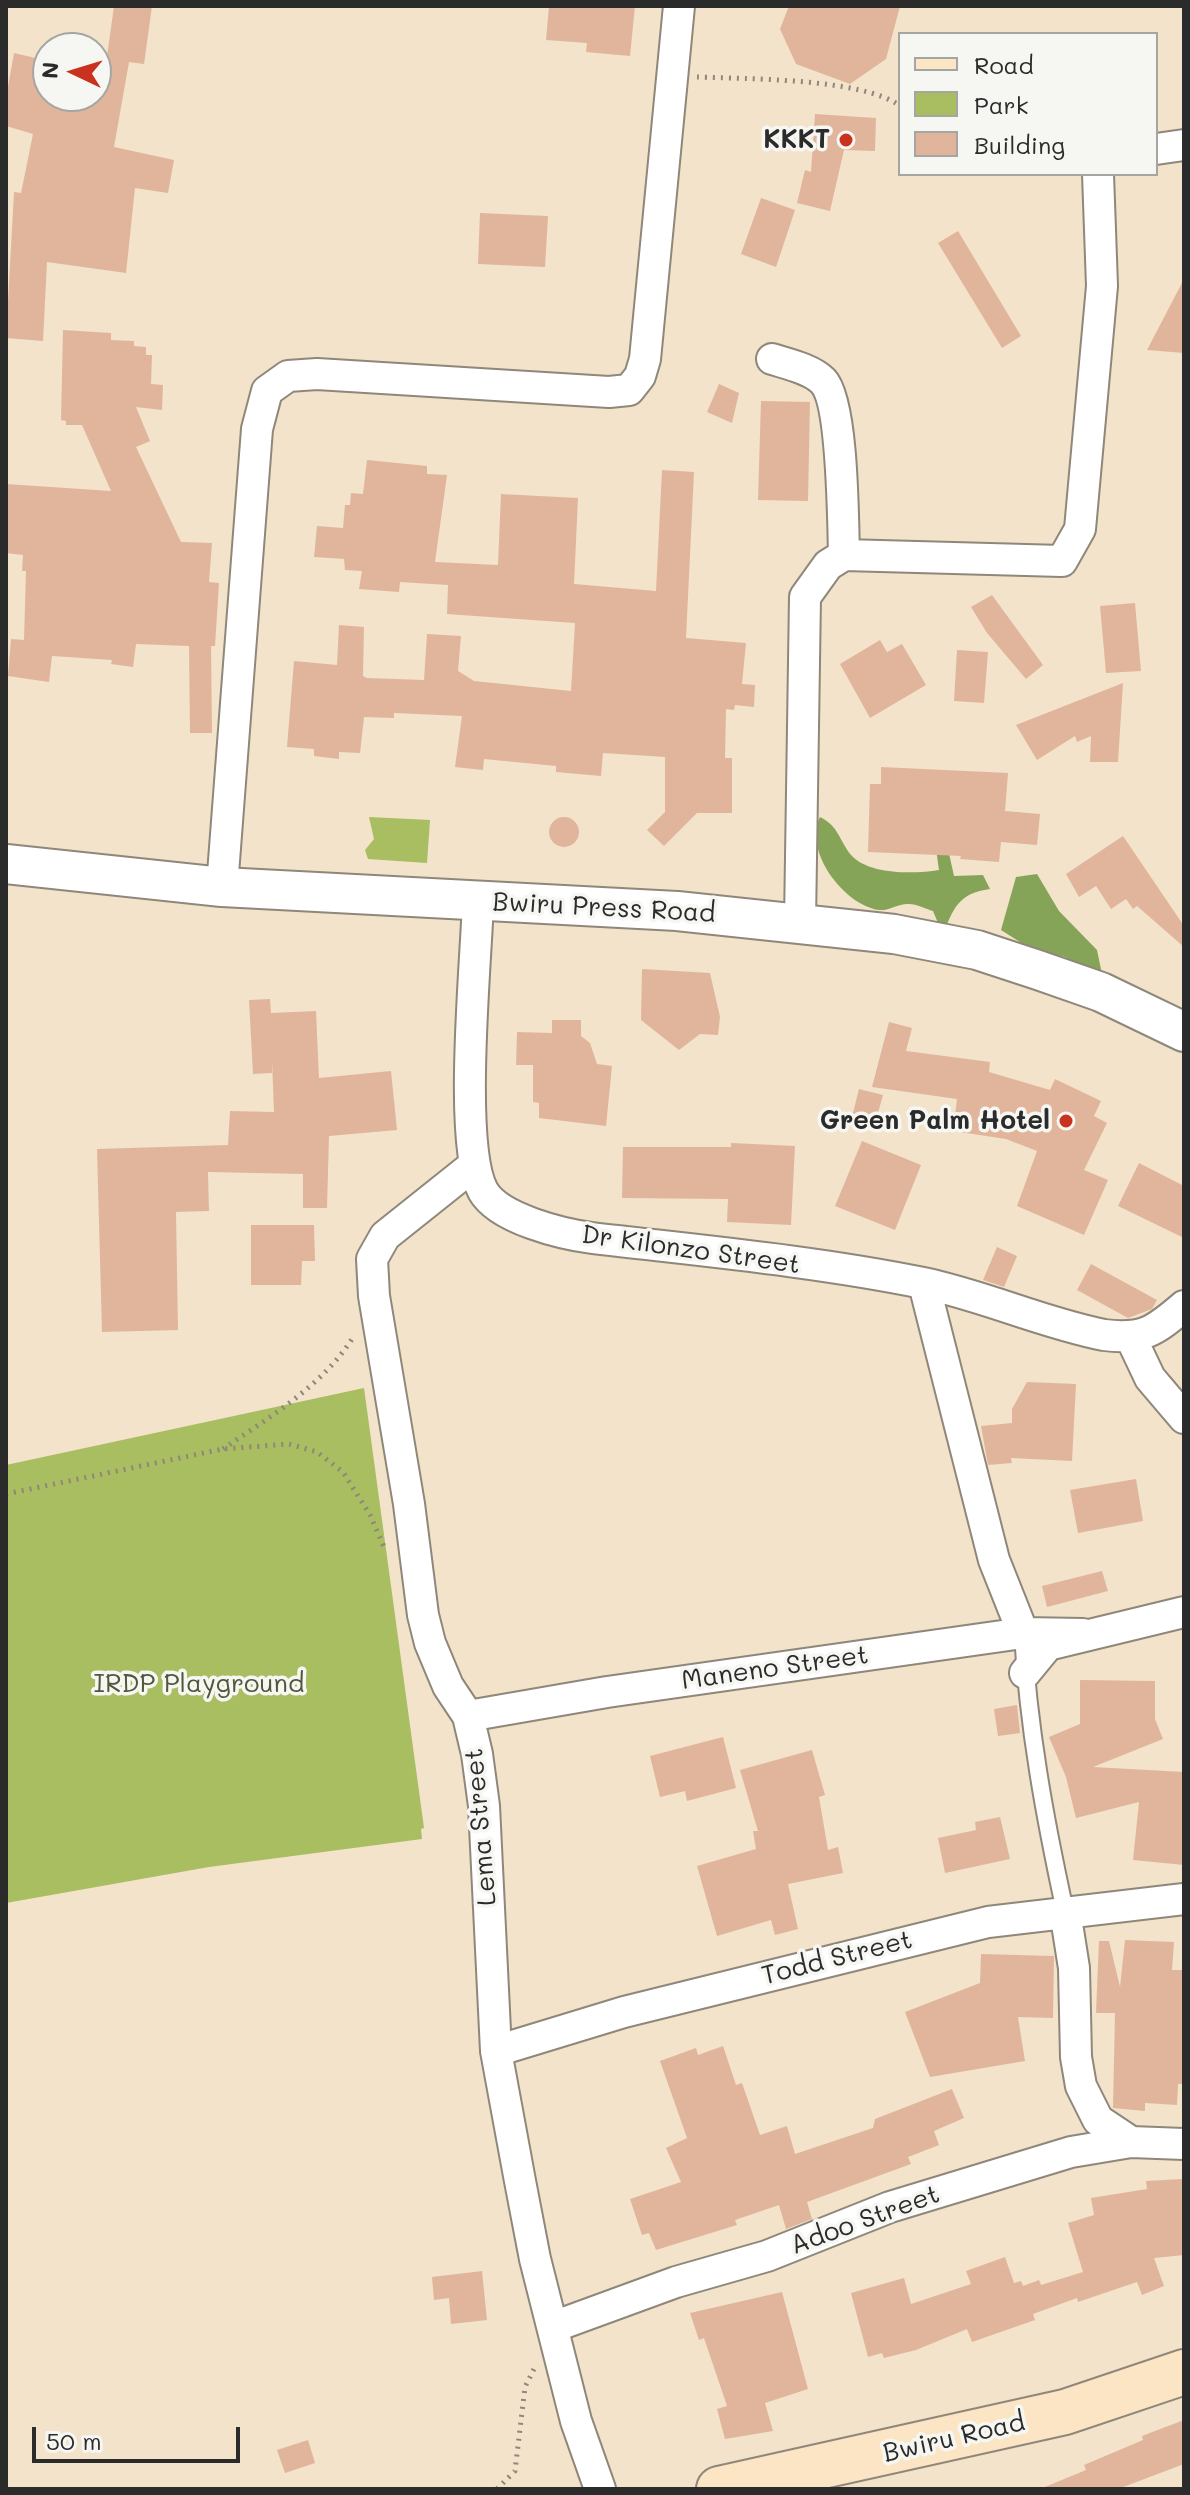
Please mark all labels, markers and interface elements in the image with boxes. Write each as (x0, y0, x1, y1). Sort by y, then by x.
north arrow (32, 32, 112, 112)
legend (898, 32, 1158, 176)
text: Road (974, 49, 1034, 80)
text: N (35, 61, 65, 80)
text: Park (974, 89, 1028, 120)
place label: KKKT (763, 124, 830, 156)
text: Building (974, 129, 1065, 160)
marker: KKKT (837, 131, 855, 149)
street label: Bwiru Press Road (492, 887, 716, 929)
place label: Green Palm Hotel (820, 1105, 1050, 1137)
marker: Green Palm Hotel (1057, 1112, 1075, 1130)
street label: Dr Kilonzo Street (580, 1219, 802, 1281)
street label: Maneno Street (680, 1639, 870, 1697)
park label: IRDP Playground (94, 1668, 304, 1700)
street label: Lema Street (459, 1747, 503, 1907)
street label: Todd Street (759, 1924, 915, 1992)
street label: Adoo Street (786, 2179, 944, 2261)
street label: Bwiru Road (880, 2407, 1028, 2469)
scale bar (36, 2411, 244, 2461)
text: 50 m (46, 2425, 102, 2456)

